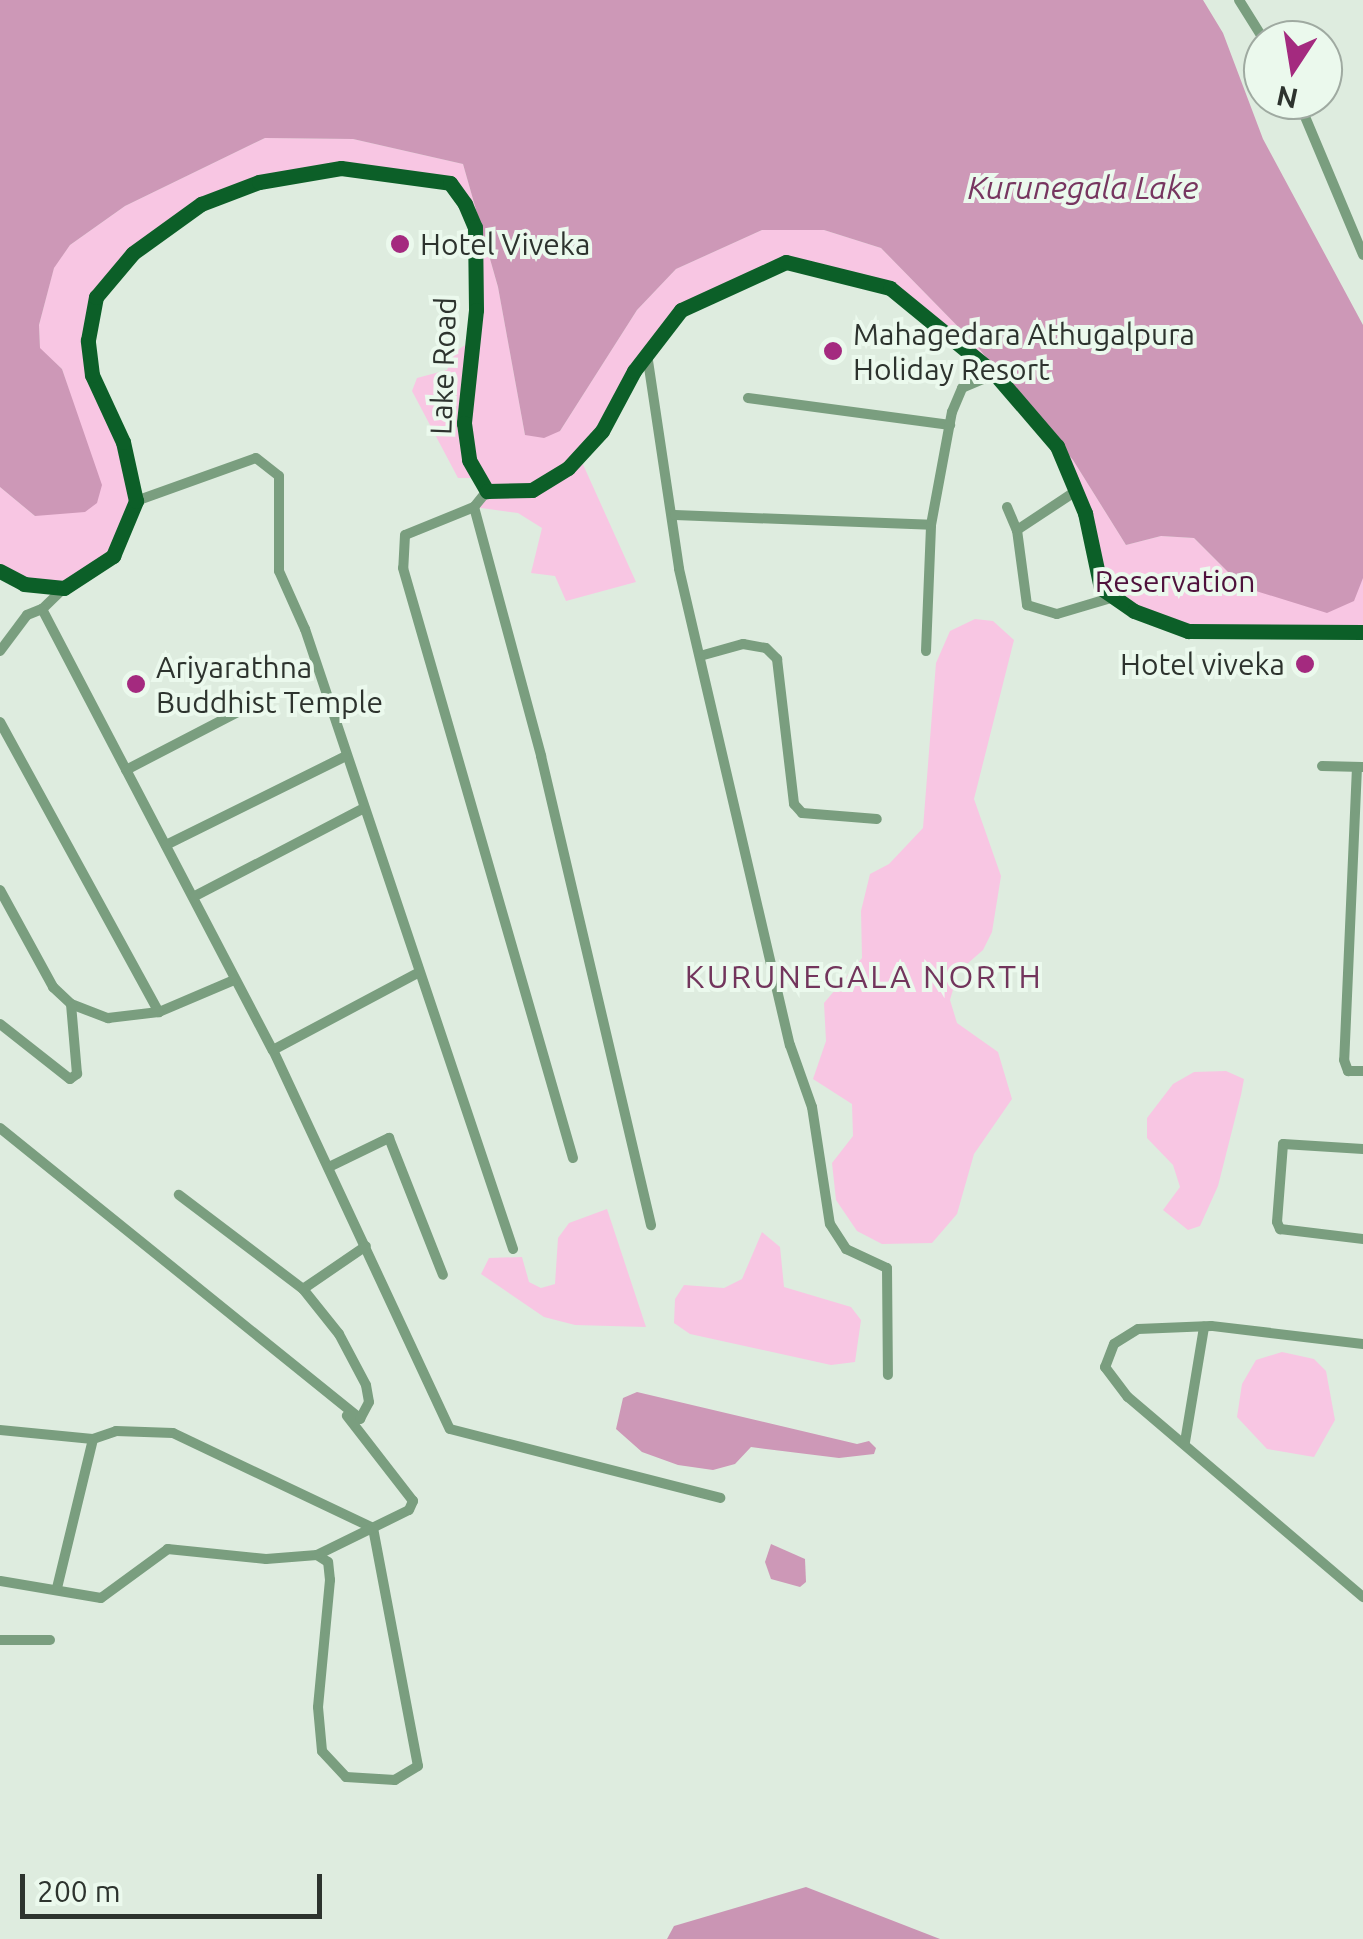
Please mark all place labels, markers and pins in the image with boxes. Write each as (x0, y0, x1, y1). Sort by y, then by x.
place label: Hotel Viveka (420, 226, 590, 262)
marker: Hotel Viveka (389, 233, 411, 255)
place label: Mahagedara Athugalpura Holiday Resort (853, 316, 1195, 386)
marker: Mahagedara Athugalpura Holiday Resort (822, 340, 844, 362)
place label: Hotel viveka (1120, 646, 1285, 682)
place label: Ariyarathna Buddhist Temple (156, 649, 383, 720)
marker: Hotel viveka (1294, 653, 1316, 675)
marker: Ariyarathna Buddhist Temple (125, 673, 147, 695)

